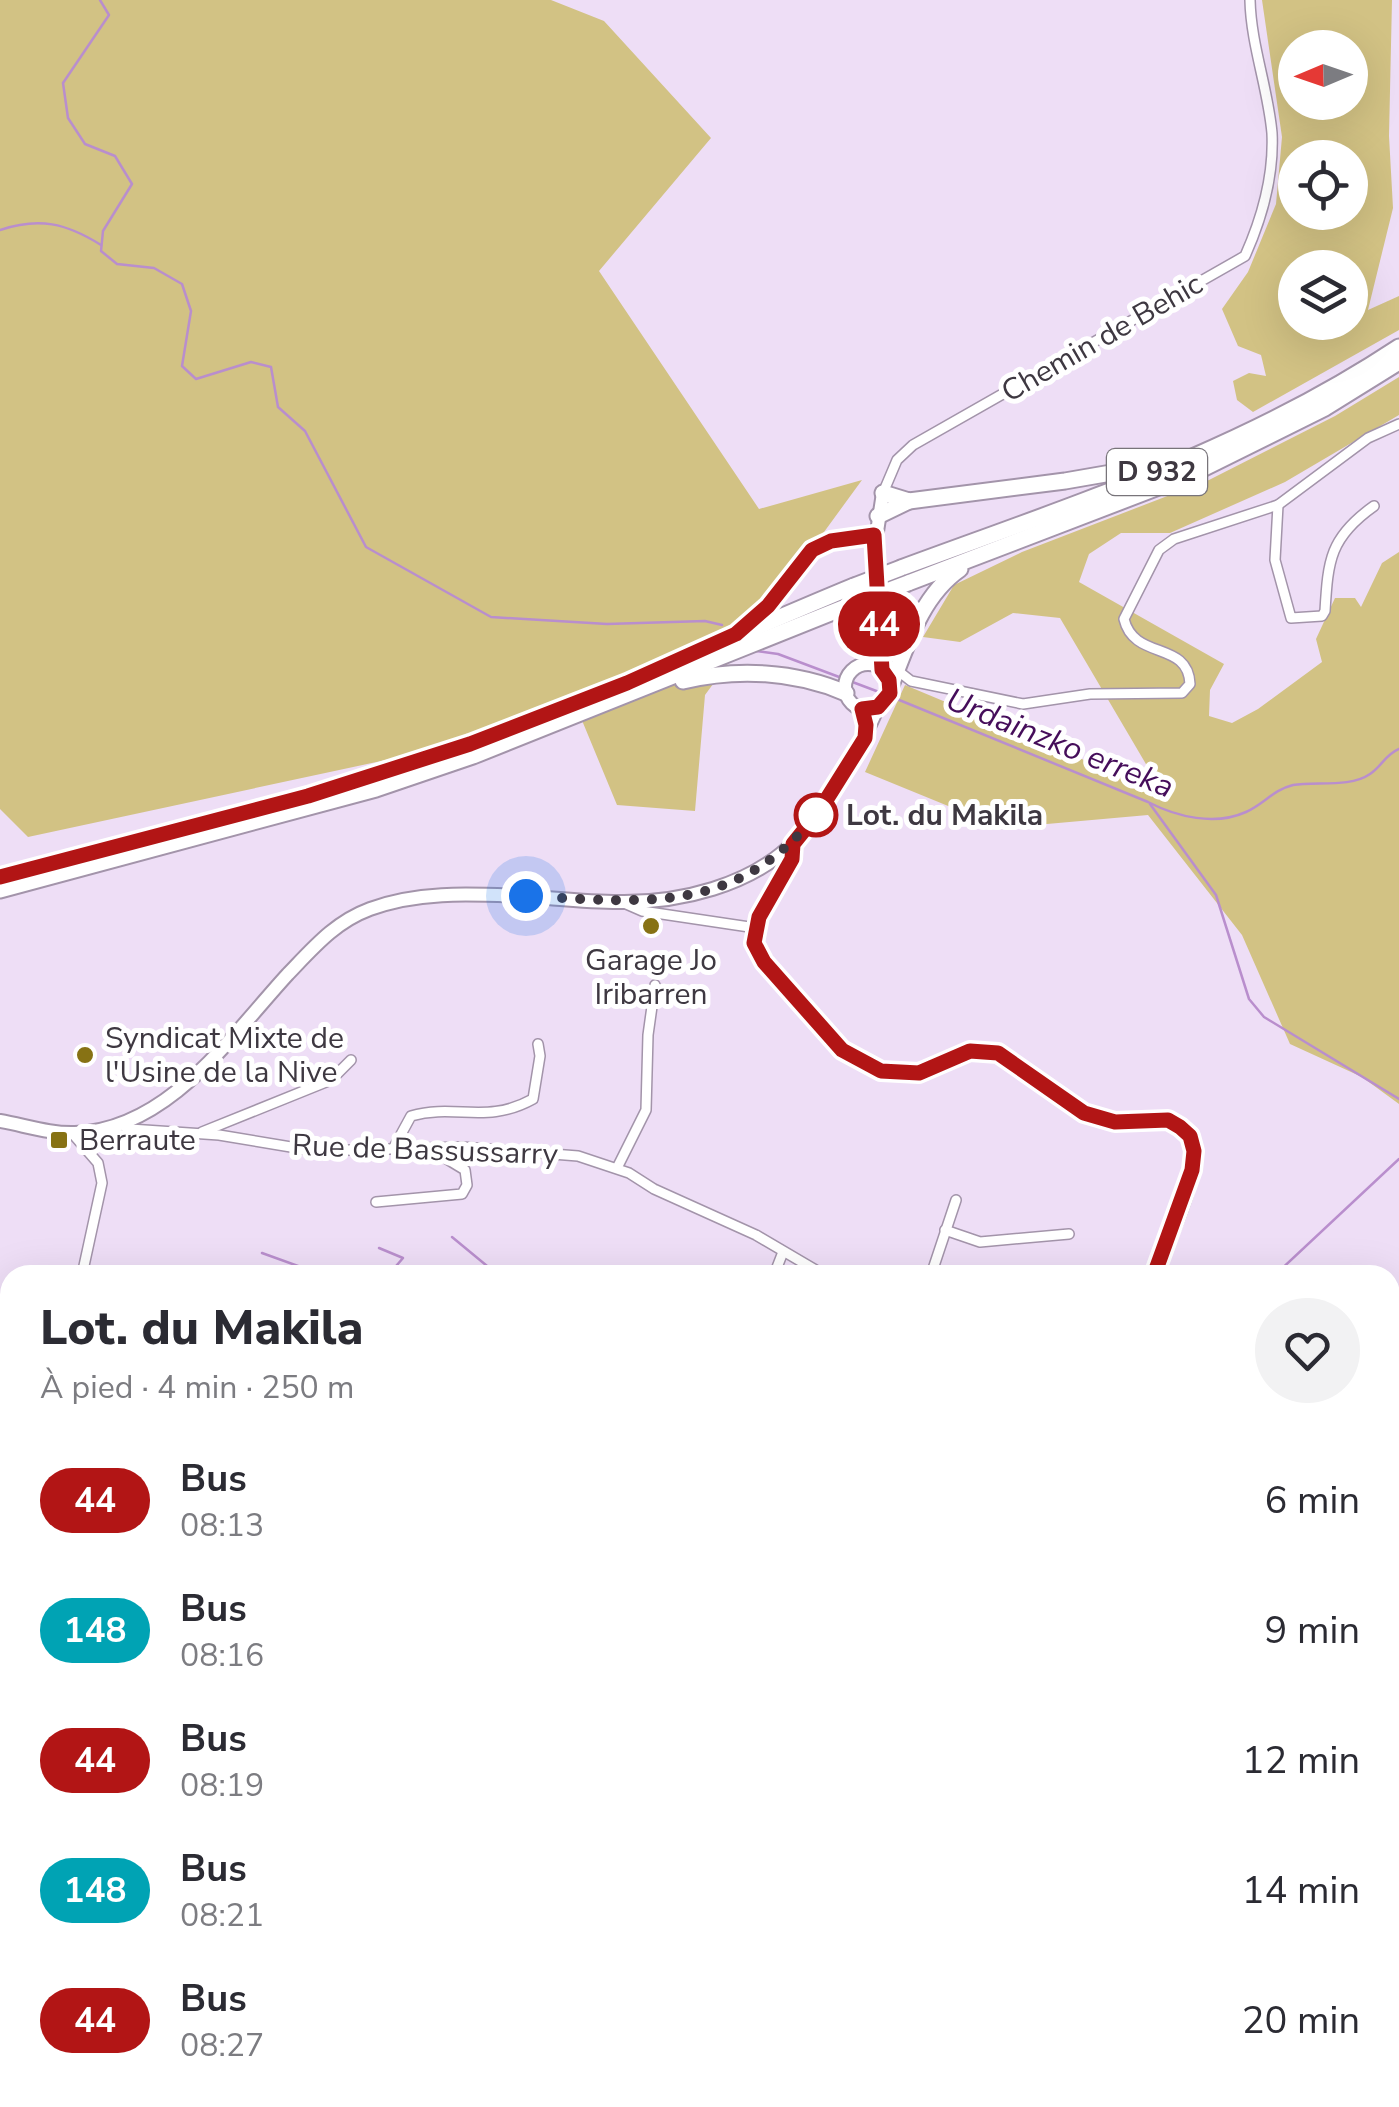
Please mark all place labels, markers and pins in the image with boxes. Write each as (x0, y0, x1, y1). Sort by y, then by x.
marker: Lot. du Makila (795, 794, 837, 836)
place label: Lot. du Makila (846, 795, 1043, 836)
marker: Garage Jo Iribarren (640, 915, 662, 937)
place label: Garage Jo Iribarren (585, 940, 717, 1015)
place label: Syndicat Mixte de l'Usine de la Nive (105, 1018, 344, 1093)
marker: Syndicat Mixte de l'Usine de la Nive (74, 1044, 96, 1066)
place label: Berraute (79, 1120, 196, 1161)
marker: Berraute (48, 1129, 70, 1151)

